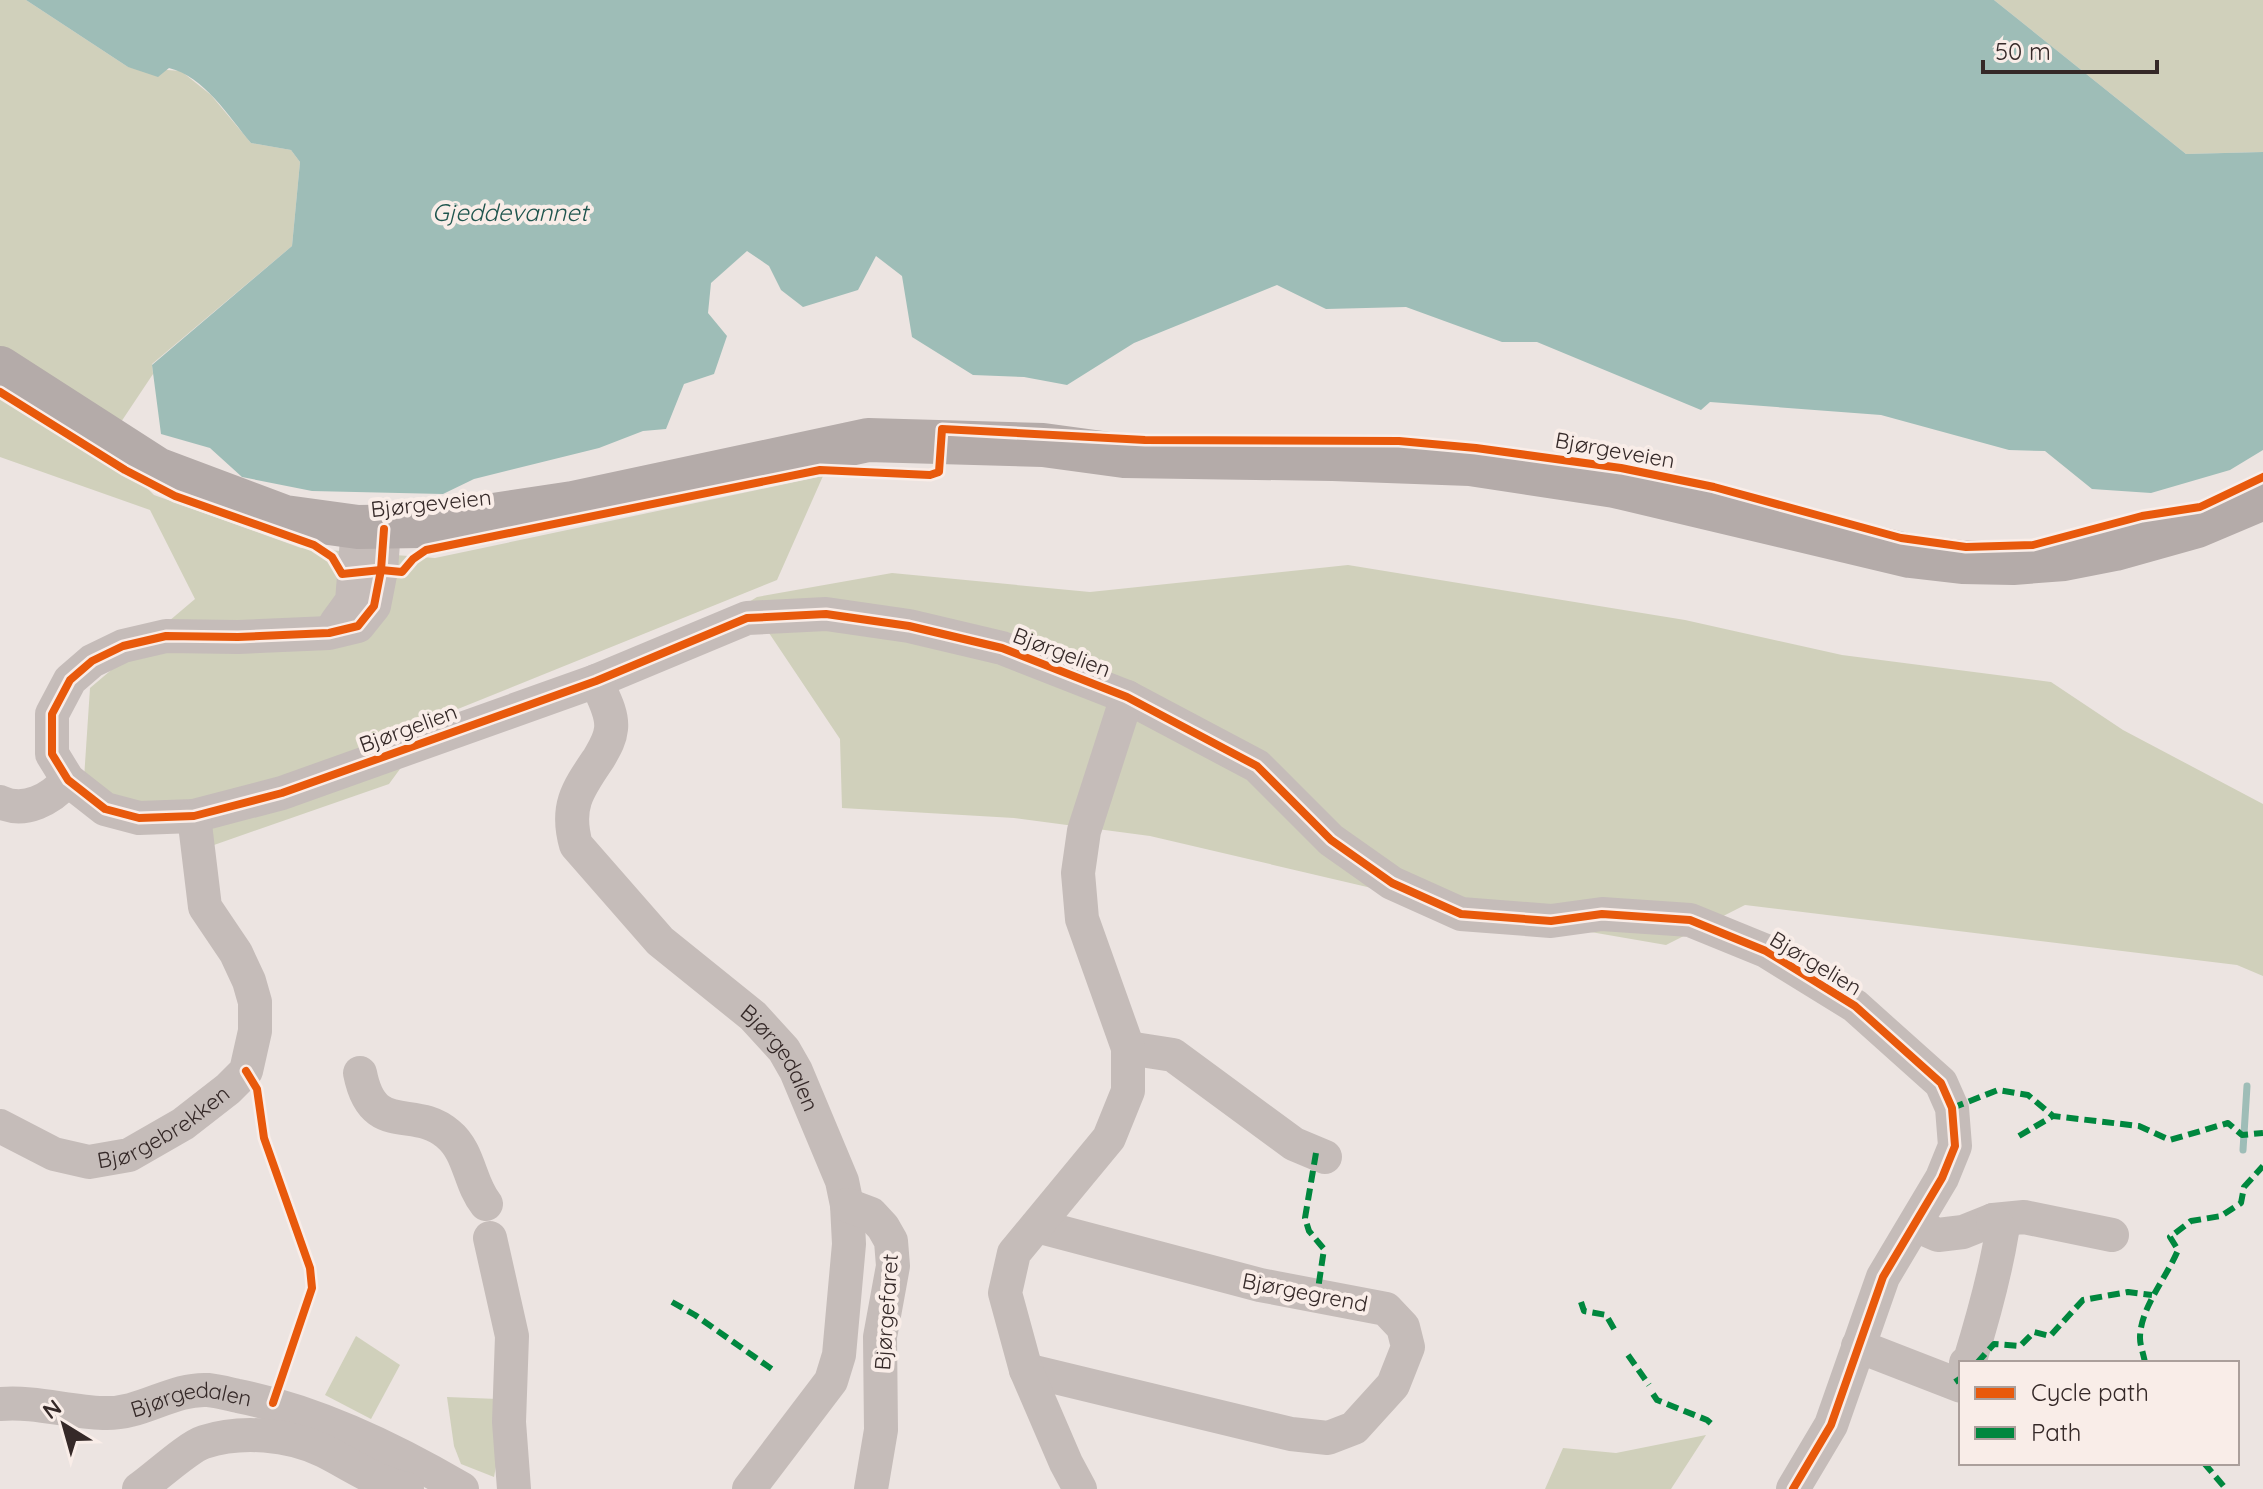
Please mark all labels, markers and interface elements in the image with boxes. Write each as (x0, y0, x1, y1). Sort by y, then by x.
scale bar (1983, 24, 2157, 74)
text: 50 m (1995, 36, 2051, 66)
water label: Gjeddevannet (432, 197, 591, 227)
street label: Bjørgeveien (1553, 426, 1677, 474)
street label: Bjørgeveien (369, 483, 493, 523)
street label: Bjørgelien (1009, 621, 1115, 683)
street label: Bjørgelien (355, 697, 461, 759)
street label: Bjørgelien (1765, 925, 1867, 1001)
street label: Bjørgedalen (735, 998, 825, 1115)
street label: Bjørgebrekken (95, 1079, 235, 1174)
street label: Bjørgefaret (868, 1253, 904, 1371)
street label: Bjørgegrend (1240, 1266, 1370, 1318)
legend (1959, 1361, 2239, 1465)
street label: Bjørgedalen (127, 1376, 254, 1423)
text: Cycle path (2031, 1377, 2149, 1407)
north arrow (24, 1385, 104, 1465)
text: N (37, 1393, 67, 1425)
text: Path (2031, 1417, 2082, 1447)

